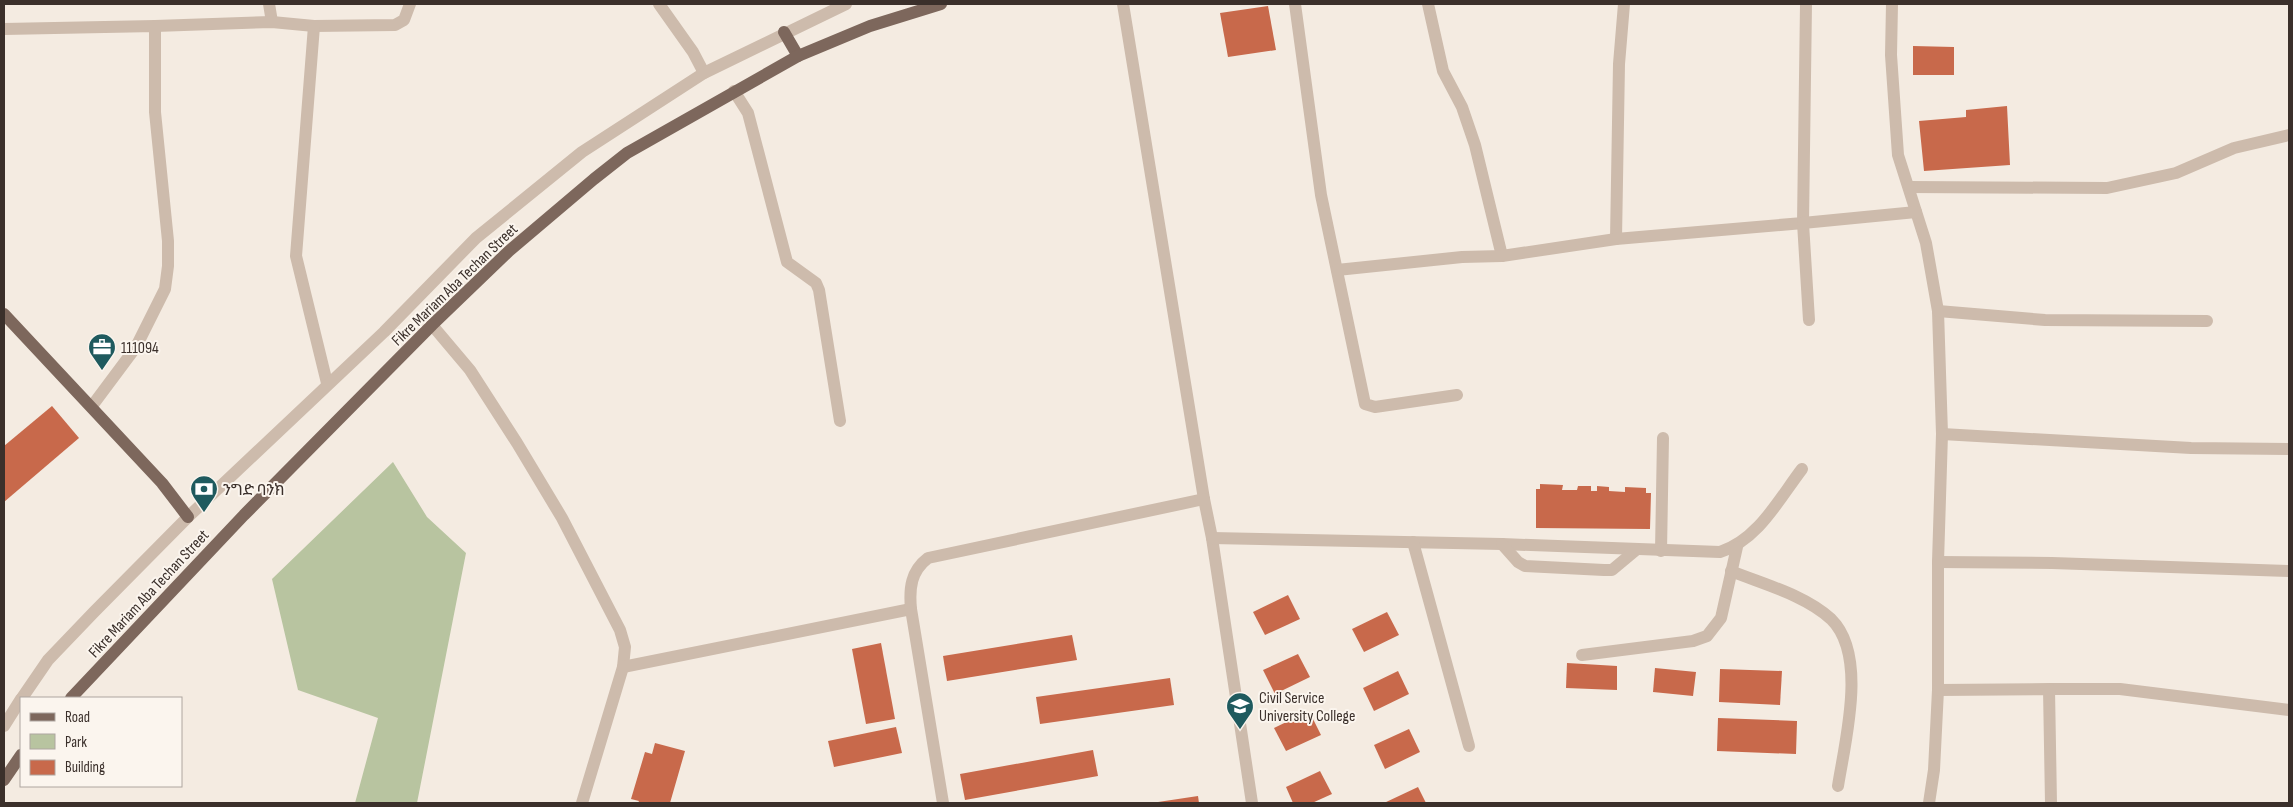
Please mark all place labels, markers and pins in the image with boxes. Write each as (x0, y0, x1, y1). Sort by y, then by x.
office icon: 111094 (87, 332, 117, 371)
place label: 111094 (121, 339, 159, 358)
bank icon: ንግድ ባንክ (189, 474, 219, 513)
place label: ንግድ ባንክ (223, 481, 285, 500)
place label: Civil Service University College (1259, 689, 1355, 726)
school or university icon: Civil Service University College (1225, 691, 1255, 730)

